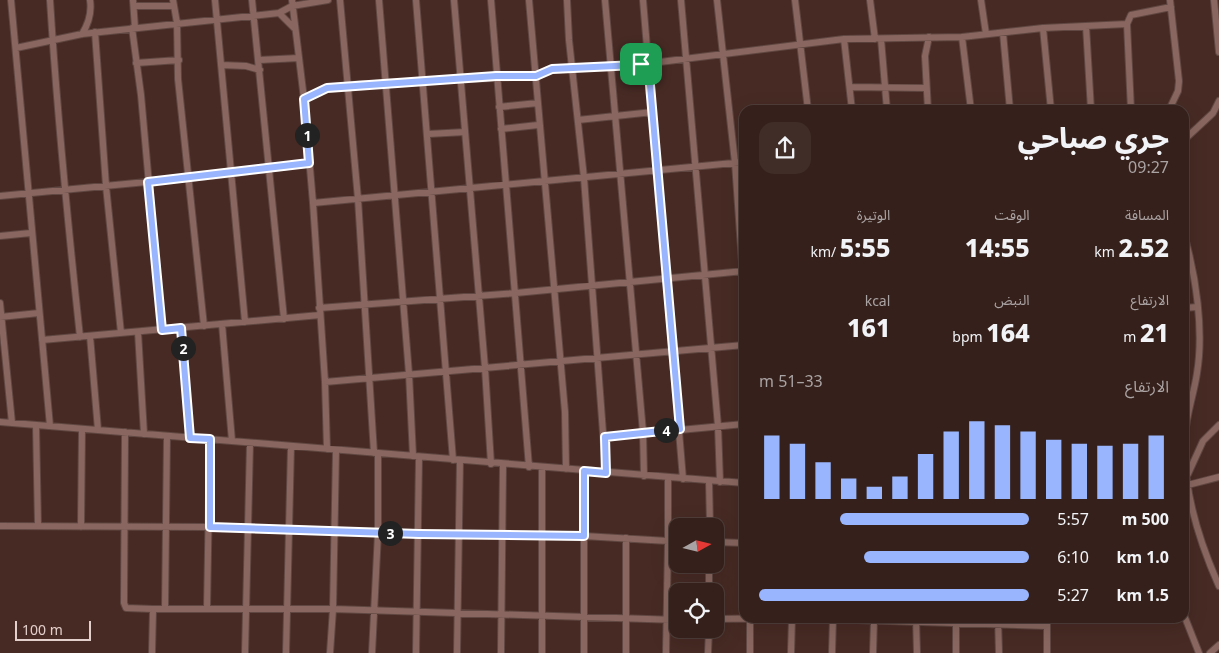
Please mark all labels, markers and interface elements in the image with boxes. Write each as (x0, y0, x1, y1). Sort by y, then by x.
pin (620, 43, 662, 85)
icon: arrive (627, 50, 655, 78)
text: جري صباحي (1018, 118, 1169, 156)
pin: 1 (294, 122, 320, 148)
button: share (759, 122, 811, 174)
text: 1 (303, 126, 312, 145)
text: 09:27 (1128, 156, 1169, 178)
text: الوتيرة (857, 205, 890, 224)
text: الوقت (995, 205, 1030, 224)
text: المسافة (1125, 205, 1169, 224)
text: 5:55 (840, 230, 890, 264)
text: 14:55 (965, 230, 1030, 264)
text: 2.52 (1119, 230, 1169, 264)
text: /km (810, 242, 840, 261)
text: km (1094, 242, 1119, 261)
text: النبض (994, 290, 1030, 309)
text: الارتفاع (1131, 290, 1169, 309)
text: kcal (865, 291, 890, 310)
text: 161 (847, 310, 890, 344)
text: 164 (986, 315, 1030, 349)
text: 21 (1140, 315, 1169, 349)
text: bpm (952, 327, 986, 346)
text: m (1123, 327, 1140, 346)
pin: 2 (170, 336, 196, 360)
text: 2 (179, 339, 188, 358)
text: 33–51 m (759, 370, 823, 392)
text: الارتفاع (1125, 375, 1169, 397)
pin: 4 (654, 418, 678, 442)
text: 4 (662, 421, 671, 440)
text: 5:57 (1057, 508, 1089, 530)
text: 500 m (1122, 508, 1169, 530)
north arrow (669, 518, 724, 572)
map controls (669, 518, 724, 638)
pin: 3 (378, 520, 402, 546)
text: 3 (386, 524, 395, 543)
text: 6:10 (1057, 546, 1089, 568)
text: 1.0 km (1116, 546, 1169, 568)
button: locate (669, 583, 724, 638)
text: 5:27 (1057, 584, 1089, 606)
text: 1.5 km (1116, 584, 1169, 606)
scale bar (15, 618, 91, 641)
text: 100 m (22, 620, 63, 639)

